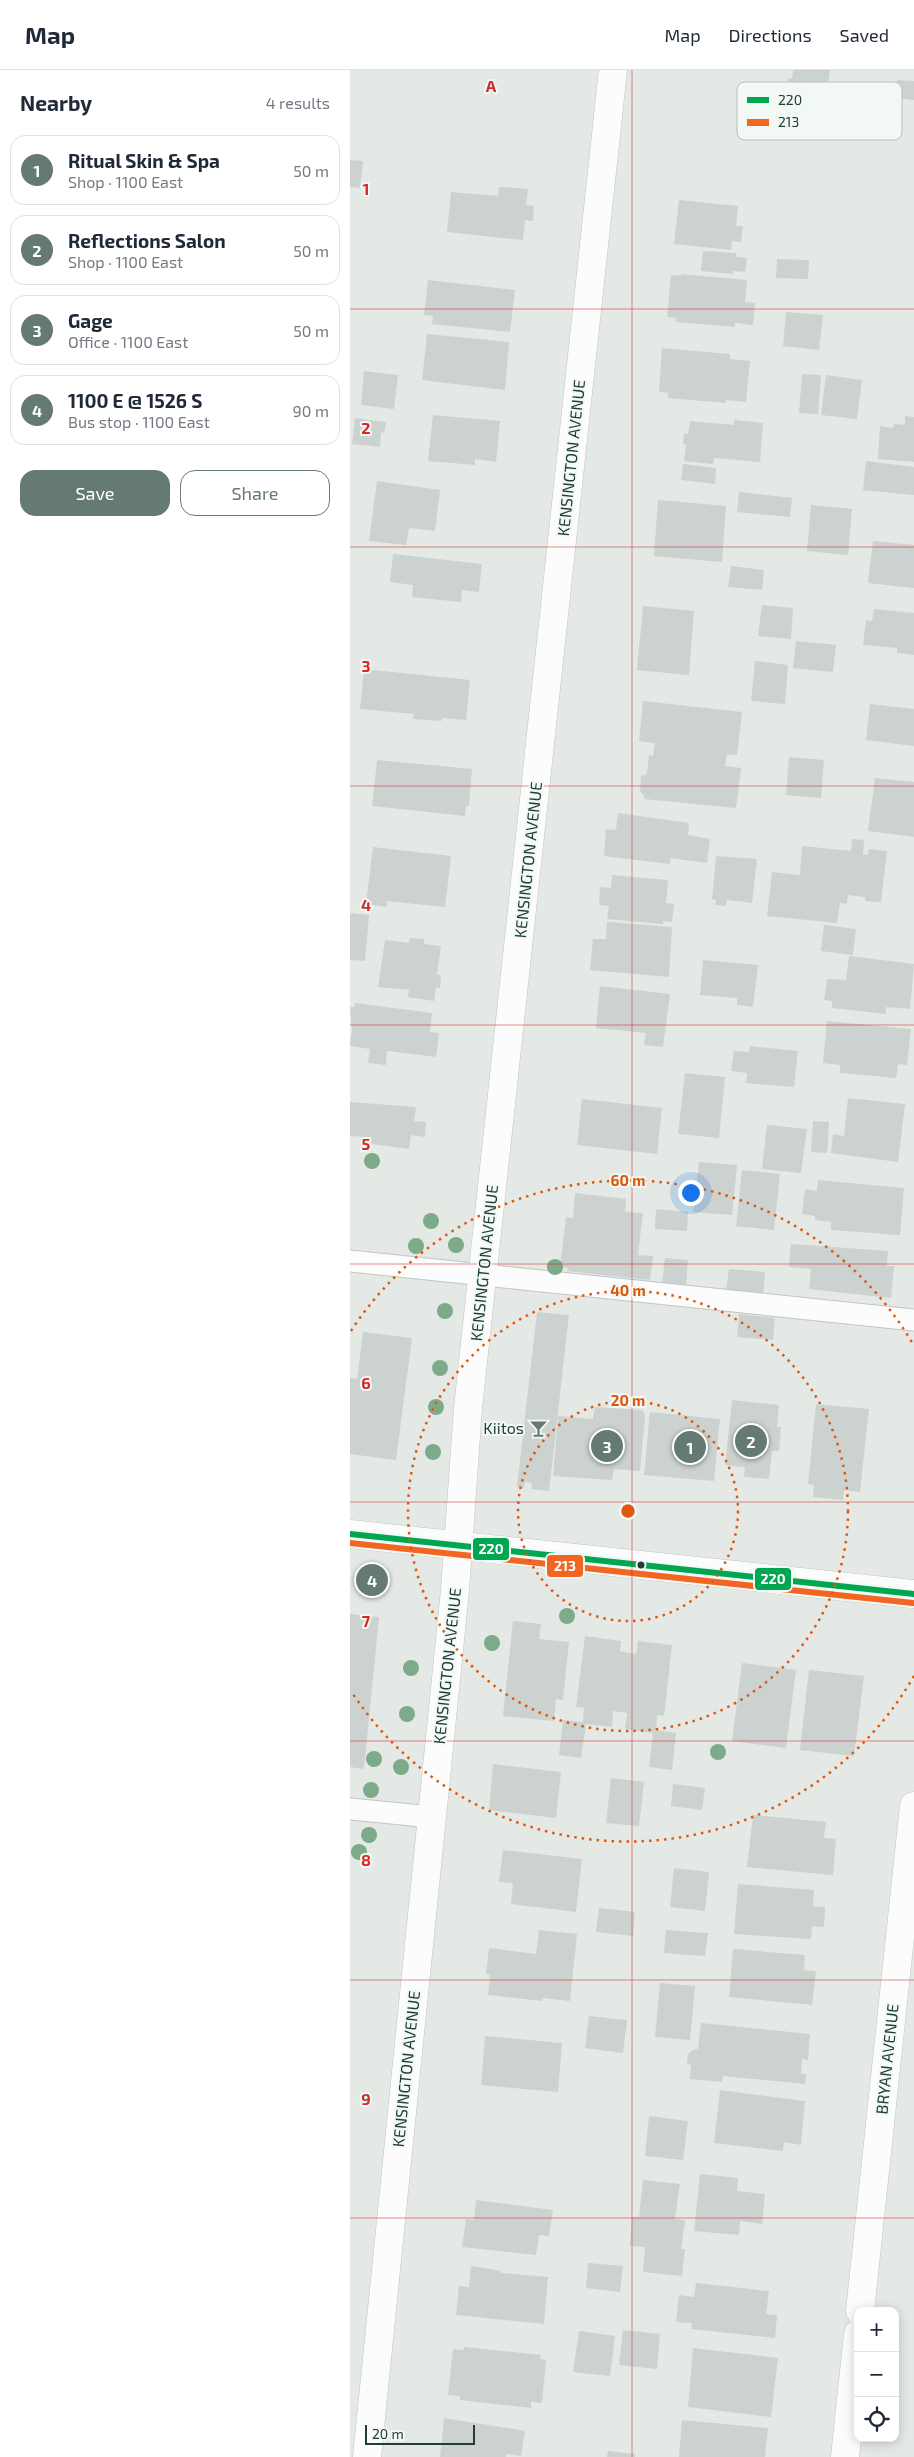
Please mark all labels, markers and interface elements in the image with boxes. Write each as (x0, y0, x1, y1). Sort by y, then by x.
text: Map (25, 20, 75, 49)
text: Map (664, 24, 701, 46)
text: Directions (729, 24, 812, 46)
text: Saved (840, 24, 889, 46)
text: A (486, 76, 497, 95)
legend (737, 82, 902, 140)
text: Nearby (20, 90, 92, 115)
text: 220 (778, 91, 802, 108)
text: 4 results (266, 93, 330, 112)
text: 213 (778, 113, 799, 130)
text: Ritual Skin & Spa (68, 149, 220, 172)
text: 1 (34, 161, 40, 180)
text: 50 m (293, 161, 329, 180)
text: Shop · 1100 East (68, 172, 183, 191)
text: 1 (363, 179, 369, 198)
text: Reflections Salon (68, 229, 226, 252)
text: 2 (32, 241, 42, 260)
text: 50 m (293, 241, 329, 260)
text: Shop · 1100 East (68, 252, 183, 271)
text: Gage (68, 309, 113, 332)
text: 3 (32, 321, 42, 340)
text: 50 m (293, 321, 329, 340)
text: Office · 1100 East (68, 332, 188, 351)
street label: KENSINGTON AVENUE (553, 379, 588, 537)
text: 1100 E @ 1526 S (68, 389, 202, 412)
text: 4 (32, 401, 42, 420)
text: 90 m (293, 401, 329, 420)
text: Bus stop · 1100 East (68, 412, 210, 431)
text: 2 (361, 418, 371, 437)
button: Save (20, 470, 170, 516)
button: Share (180, 470, 330, 516)
text: 3 (361, 656, 371, 675)
street label: KENSINGTON AVENUE (510, 781, 545, 939)
text: 4 (361, 895, 371, 914)
text: 5 (362, 1134, 371, 1153)
text: 60 m (611, 1171, 645, 1189)
your location (678, 1180, 704, 1206)
street label: KENSINGTON AVENUE (466, 1184, 501, 1342)
text: 40 m (610, 1281, 646, 1299)
text: 6 (361, 1373, 371, 1392)
text: 20 m (611, 1391, 645, 1409)
place label: Kiitos (483, 1418, 524, 1437)
bar icon: Kiitos (528, 1418, 548, 1438)
pin: 2 (735, 1422, 767, 1460)
pin: 3 (591, 1427, 623, 1465)
pin: 1 (674, 1428, 706, 1466)
centre of rings (619, 1502, 637, 1520)
line badge: 220 (472, 1537, 510, 1561)
text: 220 (478, 1540, 504, 1557)
line badge: 213 (546, 1554, 584, 1578)
text: 213 (554, 1557, 576, 1574)
unlabelled marker (636, 1560, 646, 1570)
pin: 4 (356, 1561, 388, 1599)
line badge: 220 (754, 1567, 792, 1591)
text: 220 (760, 1570, 786, 1587)
street label: KENSINGTON AVENUE (429, 1587, 464, 1745)
text: 7 (362, 1611, 371, 1630)
text: 8 (361, 1850, 371, 1869)
street label: KENSINGTON AVENUE (388, 1990, 423, 2148)
street label: BRYAN AVENUE (871, 2003, 902, 2115)
text: 9 (361, 2089, 371, 2108)
map controls (854, 2307, 899, 2442)
button: + (854, 2307, 899, 2352)
button: − (854, 2352, 899, 2397)
button: locate (854, 2397, 899, 2442)
scale bar (365, 2422, 475, 2445)
text: 20 m (372, 2425, 404, 2442)

